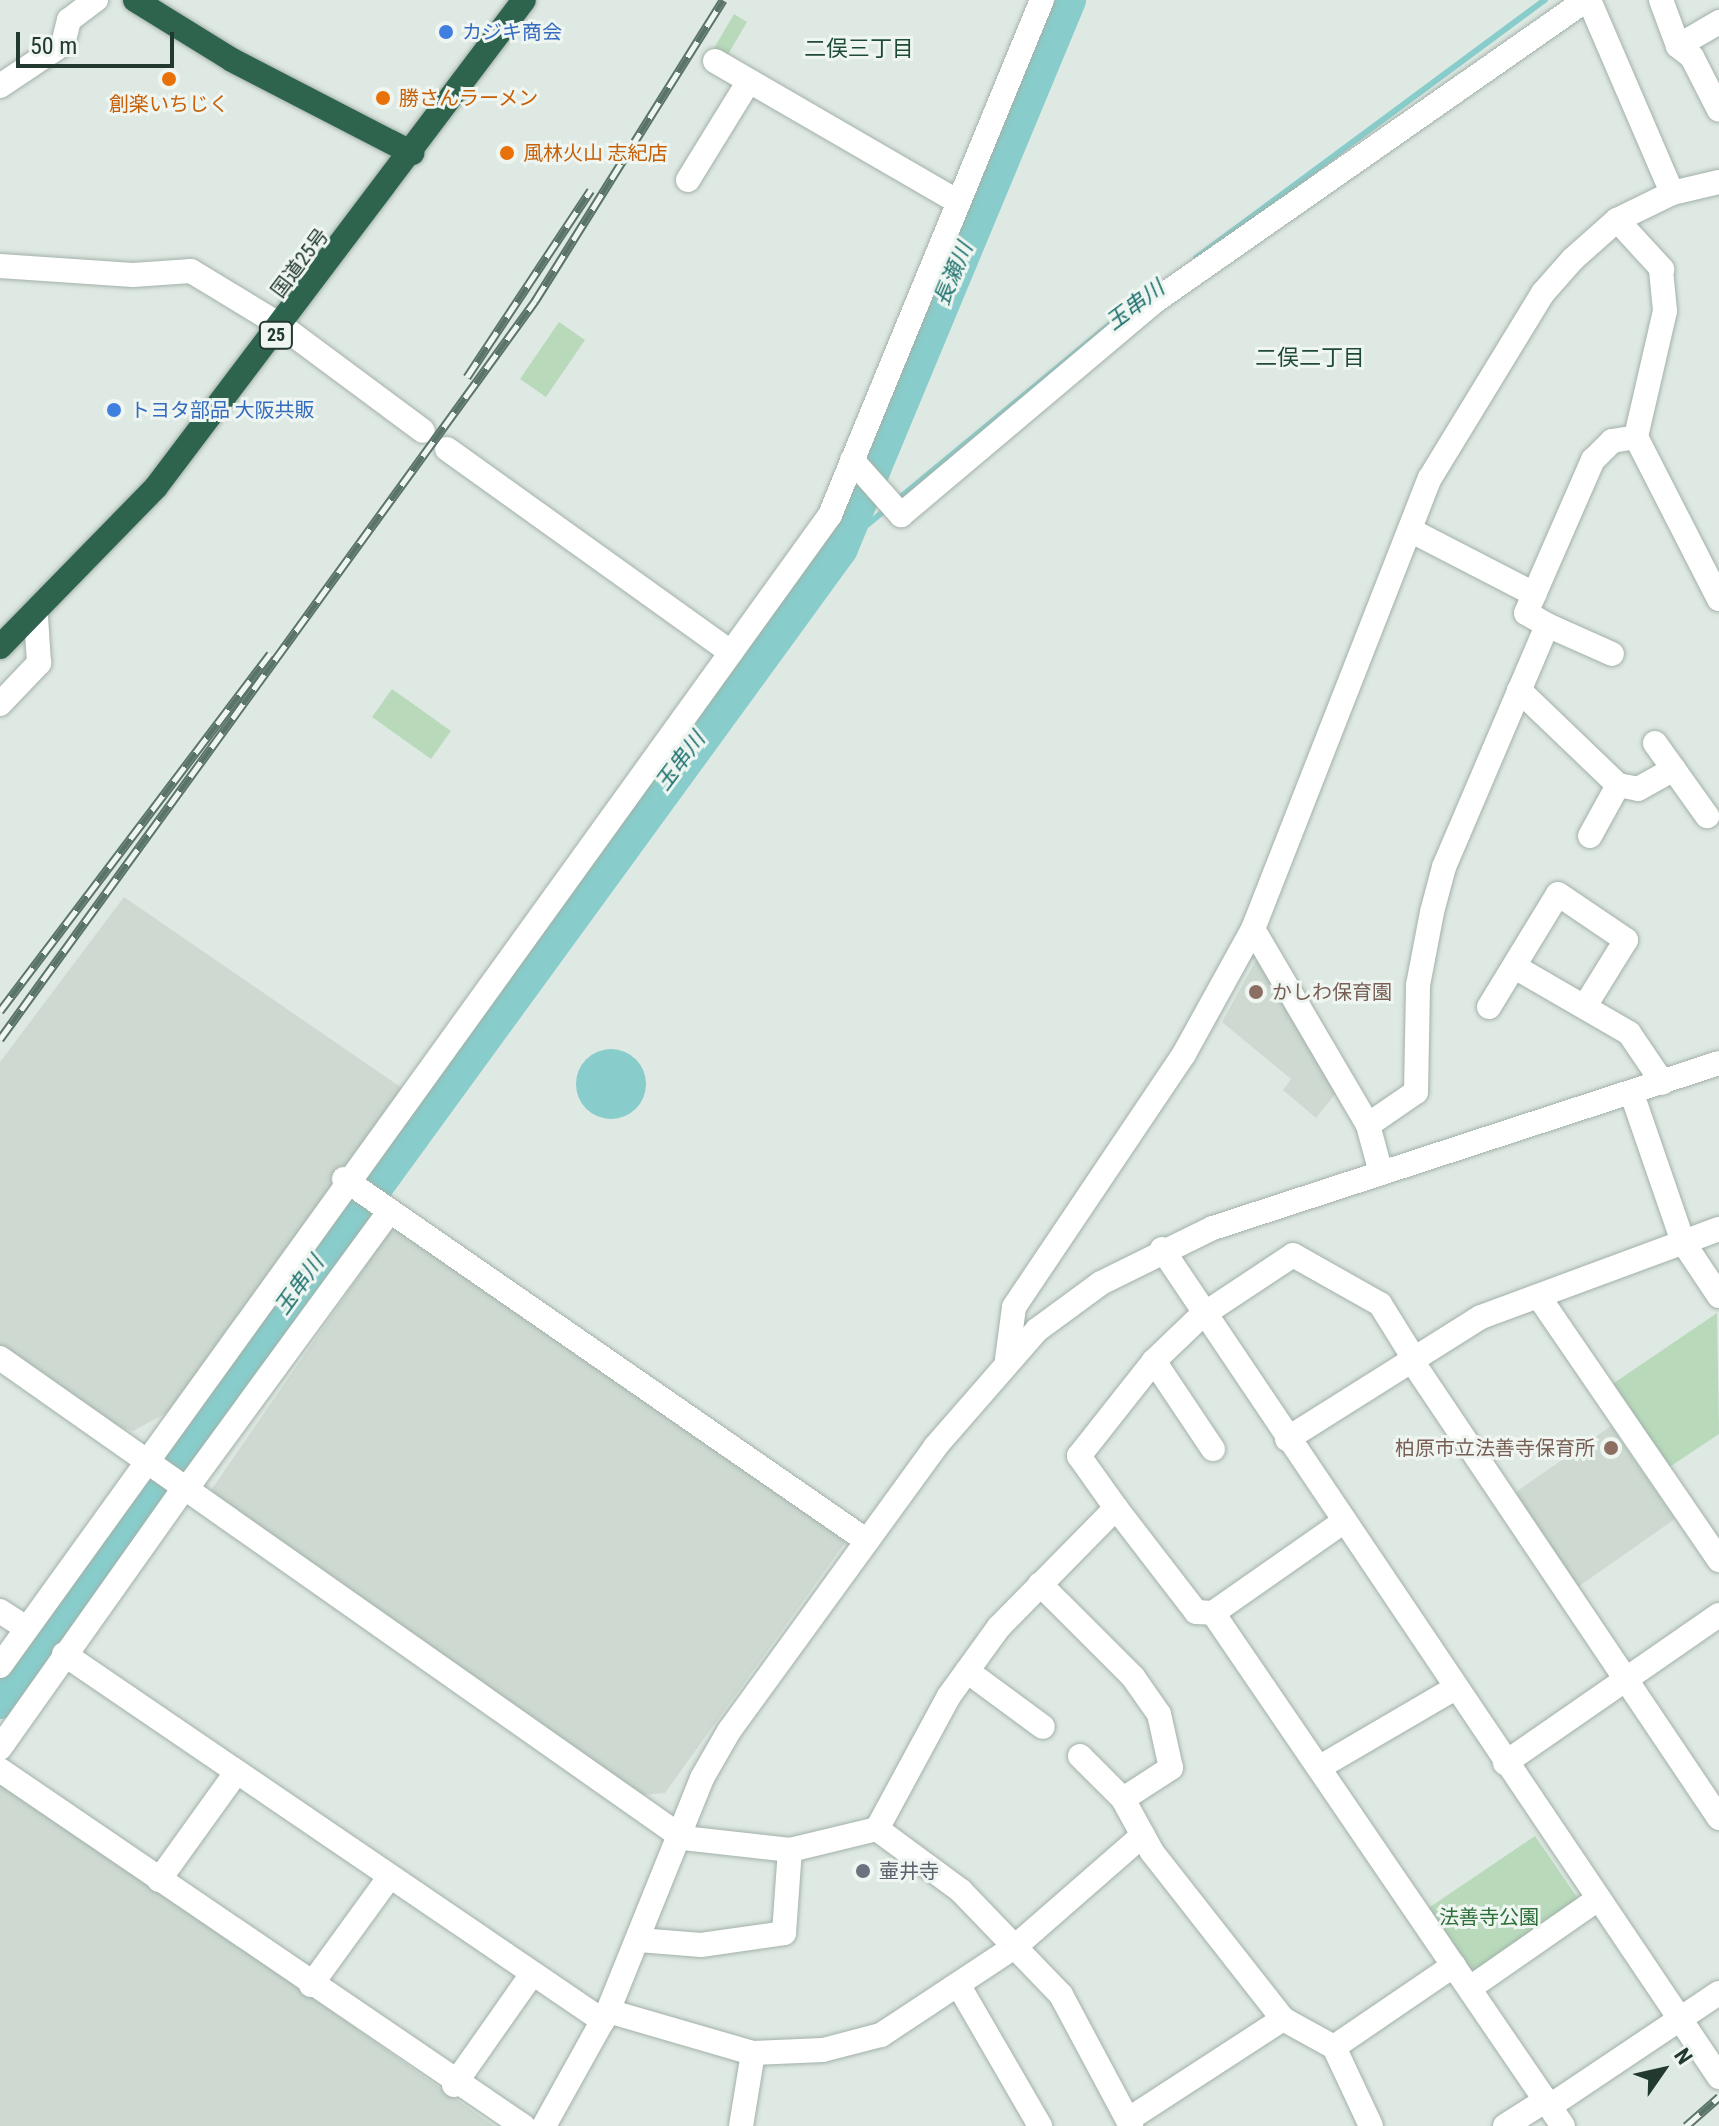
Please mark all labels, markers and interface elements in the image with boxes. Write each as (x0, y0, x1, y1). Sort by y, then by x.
scale bar (20, 16, 178, 66)
place label: カジキ商会 (462, 20, 562, 44)
marker: カジキ商会 (437, 23, 455, 41)
text: 50 m (30, 32, 77, 60)
district label: 二俣三丁目 (804, 36, 914, 62)
marker: 創楽いちじく (160, 70, 178, 88)
place label: 勝さんラーメン (399, 86, 539, 110)
marker: 勝さんラーメン (374, 89, 392, 107)
place label: 創楽いちじく (109, 92, 229, 116)
place label: 風林火山 志紀店 (523, 141, 668, 165)
marker: 風林火山 志紀店 (498, 144, 516, 162)
street label: 国道25号 (266, 224, 334, 302)
water label: 長瀬川 (928, 238, 978, 310)
water label: 玉串川 (1101, 275, 1169, 335)
road number: 25 (258, 321, 294, 349)
district label: 二俣二丁目 (1255, 345, 1365, 371)
place label: トヨタ部品 大阪共販 (130, 398, 315, 422)
marker: トヨタ部品 大阪共販 (105, 401, 123, 419)
water label: 玉串川 (650, 727, 710, 795)
place label: かしわ保育園 (1272, 980, 1392, 1004)
marker: かしわ保育園 (1247, 983, 1265, 1001)
water label: 玉串川 (269, 1251, 329, 1319)
place label: 柏原市立法善寺保育所 (1395, 1436, 1595, 1460)
marker: 柏原市立法善寺保育所 (1602, 1439, 1620, 1457)
place label: 壷井寺 (879, 1859, 939, 1883)
marker: 壷井寺 (854, 1862, 872, 1880)
park label: 法善寺公園 (1439, 1905, 1539, 1929)
north arrow (1623, 2030, 1703, 2110)
text: N (1669, 2044, 1697, 2069)

